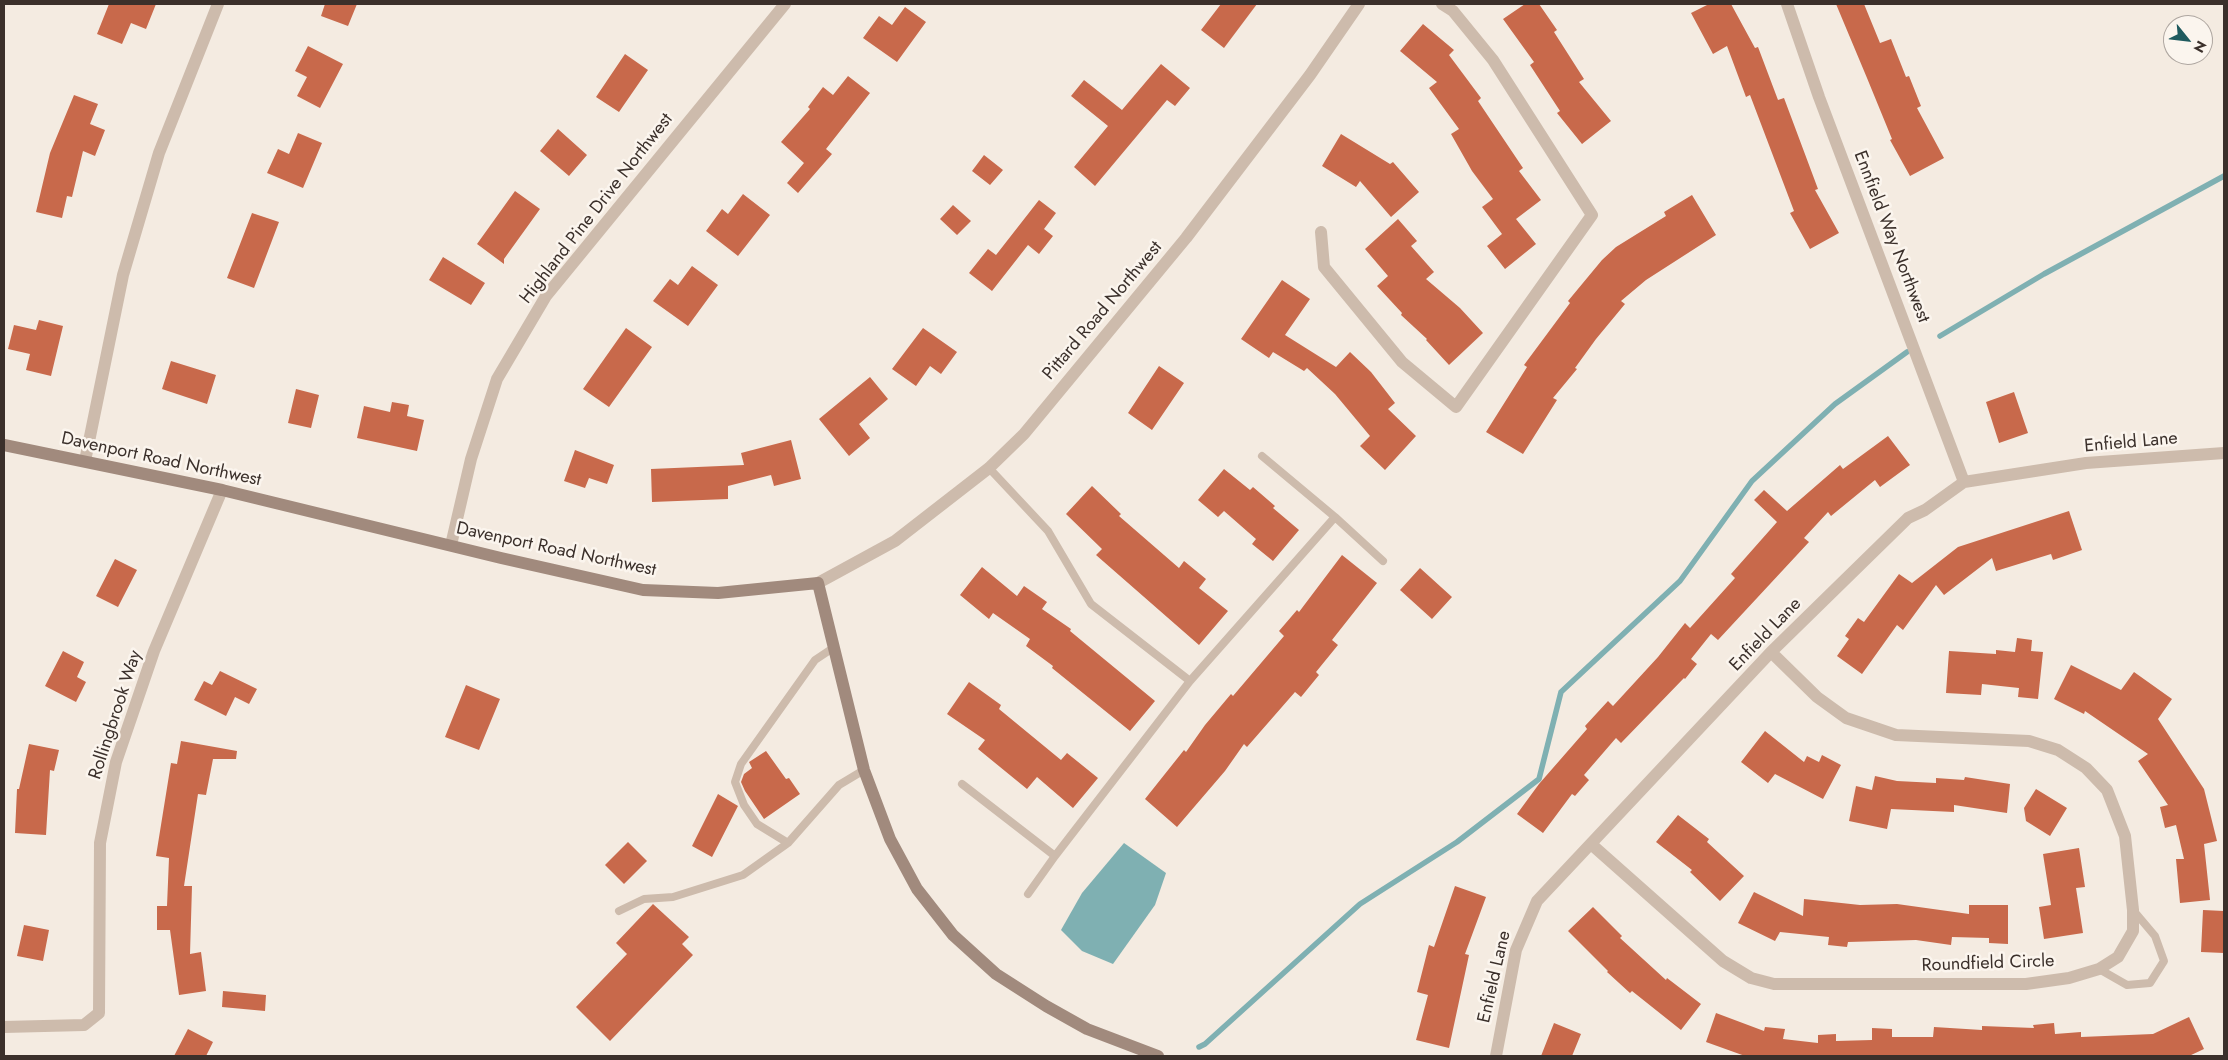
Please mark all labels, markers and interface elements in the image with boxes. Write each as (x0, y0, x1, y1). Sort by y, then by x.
north arrow (2163, 15, 2213, 65)
text: N (2189, 37, 2212, 57)
street label: Highland Pine Drive Northwest (516, 109, 678, 309)
street label: Ennfield Way Northwest (1848, 148, 1934, 326)
street label: Pittard Road Northwest (1039, 237, 1167, 385)
street label: Davenport Road Northwest (59, 428, 263, 492)
street label: Enfield Lane (2083, 428, 2179, 458)
street label: Davenport Road Northwest (454, 518, 658, 582)
street label: Enfield Lane (1726, 594, 1806, 676)
street label: Rollingbrook Way (85, 648, 147, 782)
street label: Enfield Lane (1474, 929, 1516, 1025)
street label: Roundfield Circle (1921, 951, 2055, 977)

